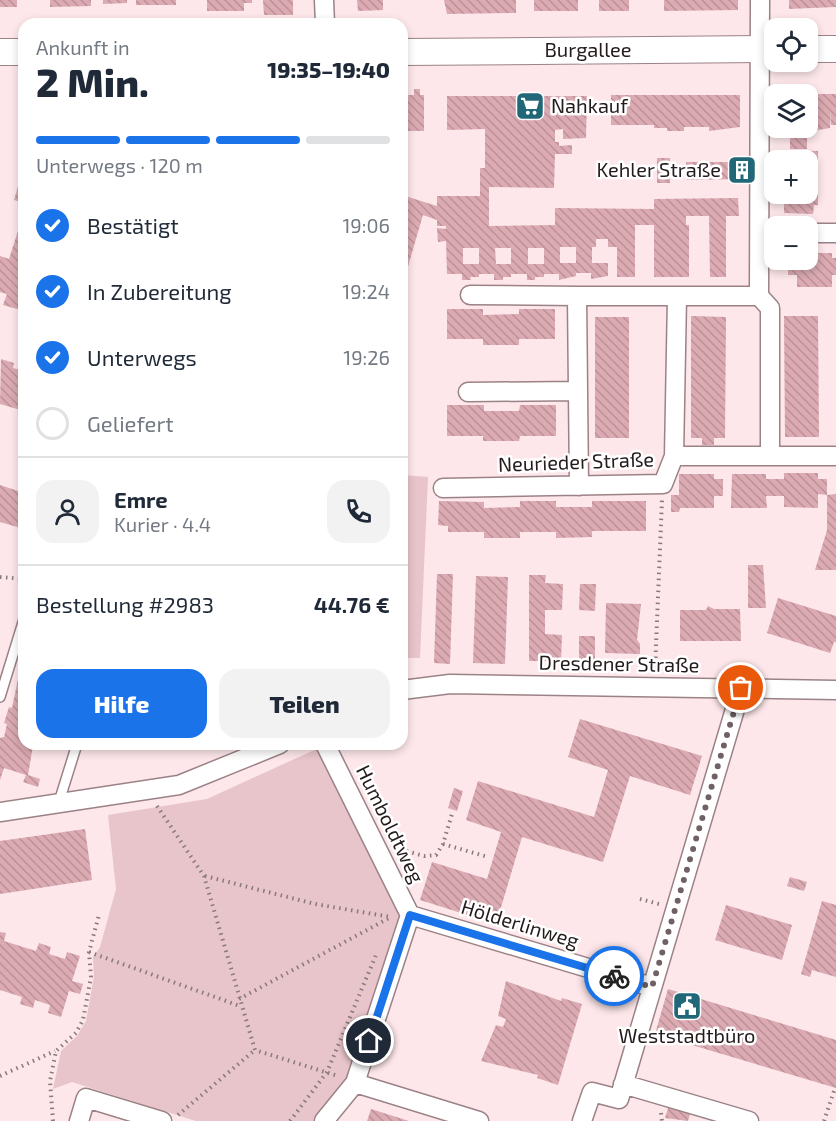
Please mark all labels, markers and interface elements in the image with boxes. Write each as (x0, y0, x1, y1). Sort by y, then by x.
map controls (764, 18, 818, 270)
button: locate (764, 18, 818, 72)
text: Ankunft in (36, 35, 130, 59)
street label: Burgallee (544, 37, 632, 61)
text: 19:35–19:40 (267, 56, 390, 82)
text: 2 Min. (36, 58, 149, 105)
button: layers (764, 84, 818, 138)
supermarket icon: Nahkauf (514, 90, 546, 122)
place label: Nahkauf (551, 93, 628, 117)
button: + (764, 150, 818, 204)
text: Unterwegs · 120 m (36, 153, 203, 177)
building icon: Kehler Straße (726, 154, 758, 186)
place label: Kehler Straße (596, 157, 721, 181)
icon: check (36, 209, 69, 242)
text: Bestätigt (87, 212, 179, 238)
text: 19:06 (342, 213, 390, 237)
button: − (764, 216, 818, 270)
icon: check (36, 275, 69, 308)
text: In Zubereitung (87, 278, 232, 304)
text: 19:24 (342, 279, 390, 303)
icon: check (36, 341, 69, 374)
text: Unterwegs (87, 344, 197, 370)
text: 19:26 (343, 345, 390, 369)
text: Geliefert (87, 410, 174, 436)
street label: Neurieder Straße (498, 446, 654, 476)
button: person (36, 480, 99, 543)
button: phone (327, 480, 390, 543)
text: Emre (114, 486, 168, 512)
text: Kurier · 4.4 (114, 512, 211, 536)
text: Bestellung #2983 (36, 591, 214, 617)
text: 44.76 € (314, 591, 390, 617)
street label: Dresdener Straße (539, 650, 699, 676)
pin (715, 662, 766, 713)
button: Hilfe (36, 669, 207, 738)
button: Teilen (219, 669, 390, 738)
icon: bag (724, 671, 757, 704)
street label: Humboldtweg (352, 761, 430, 887)
street label: Hölderlinweg (459, 894, 582, 952)
courier (584, 946, 644, 1006)
icon: bike (598, 960, 631, 993)
public building icon: Weststadtbüro (671, 990, 703, 1022)
pin (343, 1015, 394, 1066)
place label: Weststadtbüro (619, 1023, 755, 1047)
icon: home (352, 1024, 385, 1057)

